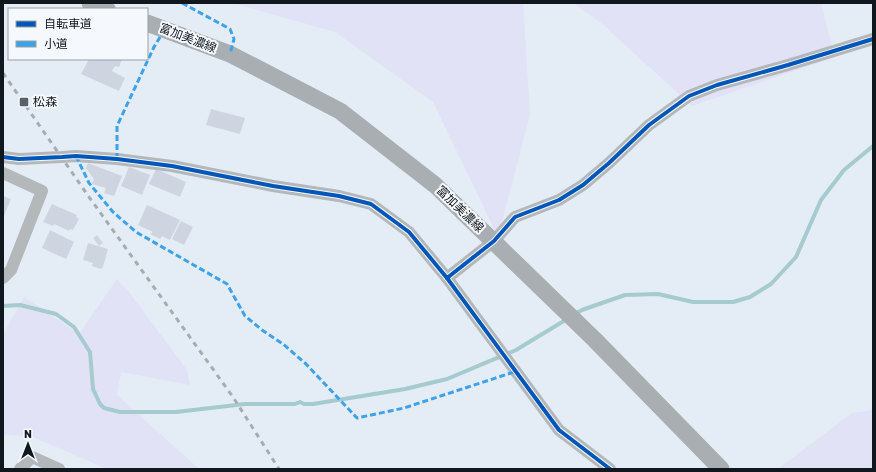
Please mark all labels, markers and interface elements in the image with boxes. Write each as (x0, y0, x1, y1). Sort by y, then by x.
legend (8, 8, 148, 60)
text: 自転車道 (44, 17, 92, 31)
street label: 富加美濃線 (157, 21, 219, 55)
text: 小道 (44, 37, 68, 51)
place label: 松森 (33, 95, 57, 109)
marker: 松森 (18, 96, 30, 108)
street label: 富加美濃線 (434, 183, 486, 235)
north arrow (8, 424, 48, 464)
text: N (24, 428, 32, 441)

